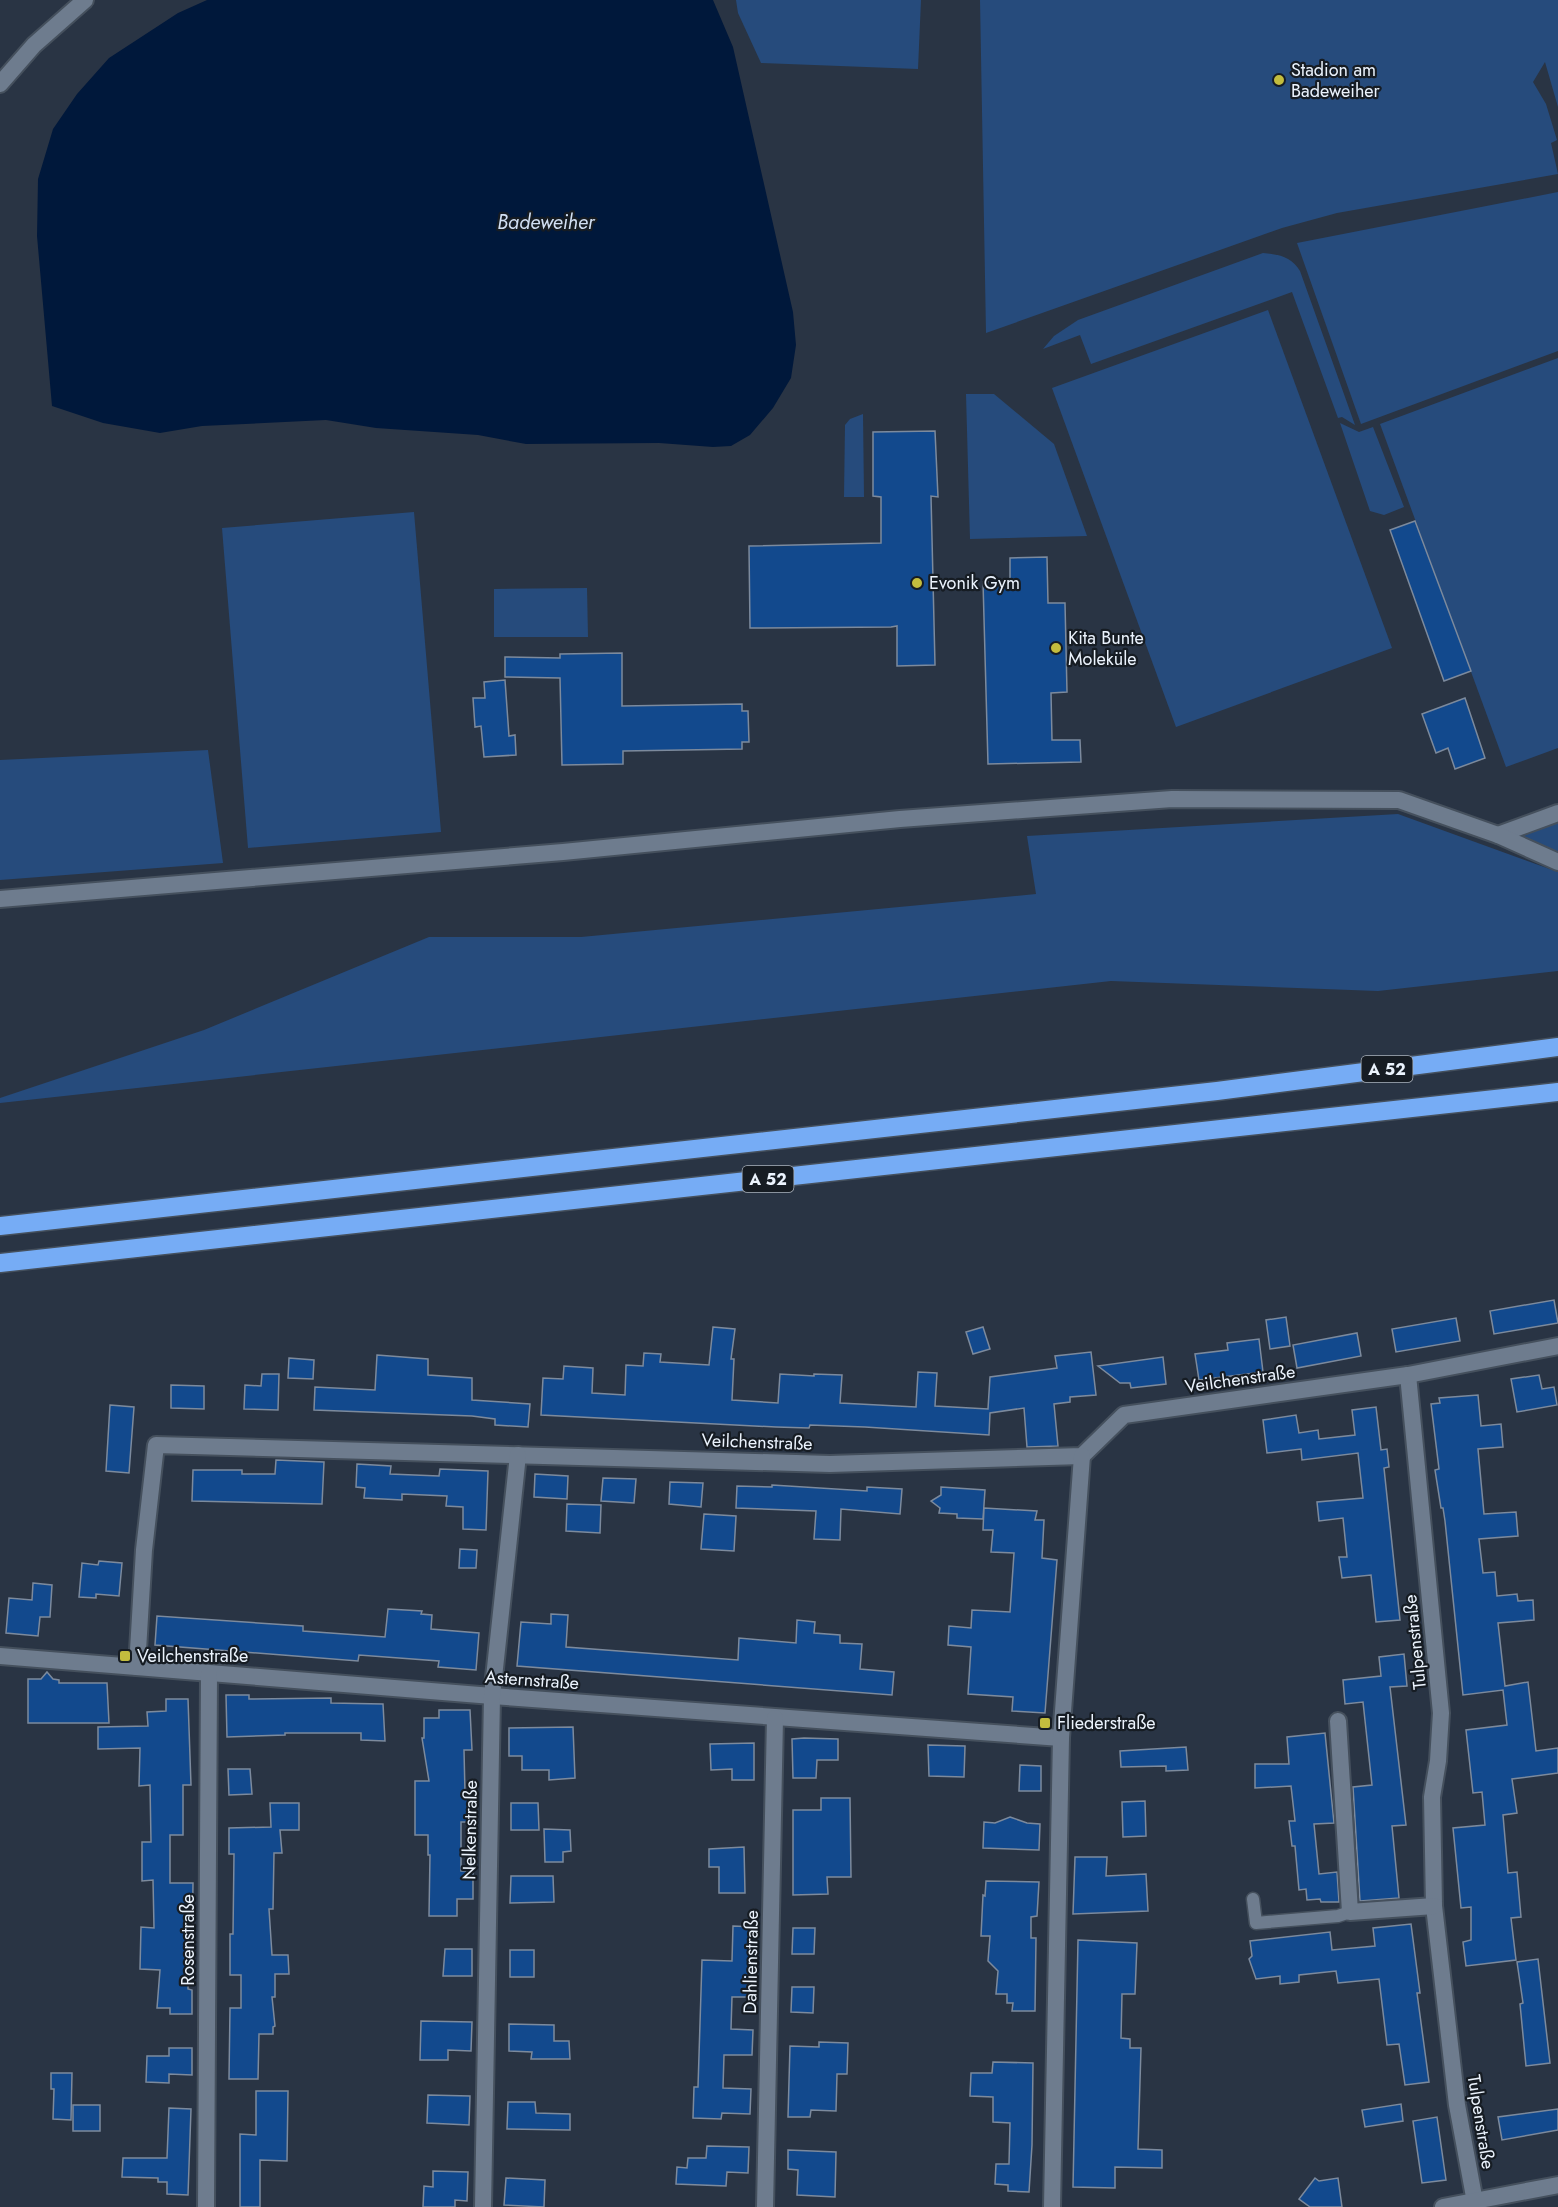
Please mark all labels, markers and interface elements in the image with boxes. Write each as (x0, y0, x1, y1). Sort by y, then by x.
place label: Stadion am Badeweiher (1291, 57, 1381, 104)
marker: Stadion am Badeweiher (1272, 73, 1286, 87)
water label: Badeweiher (497, 208, 596, 237)
place label: Evonik Gym (929, 570, 1020, 596)
marker: Evonik Gym (910, 576, 924, 590)
place label: Kita Bunte Moleküle (1068, 625, 1144, 672)
marker: Kita Bunte Moleküle (1049, 641, 1063, 655)
road number: A 52 (1362, 1056, 1412, 1082)
road number: A 52 (742, 1166, 794, 1192)
street label: Veilchenstraße (1183, 1358, 1297, 1400)
street label: Veilchenstraße (701, 1427, 813, 1457)
street label: Tulpenstraße (1397, 1593, 1433, 1691)
place label: Veilchenstraße (137, 1643, 248, 1669)
marker: Veilchenstraße (118, 1649, 132, 1663)
street label: Asternstraße (484, 1664, 580, 1696)
place label: Fliederstraße (1057, 1710, 1156, 1736)
marker: Fliederstraße (1038, 1716, 1052, 1730)
street label: Nelkenstraße (456, 1780, 484, 1880)
street label: Rosenstraße (175, 1894, 201, 1986)
street label: Dahlienstraße (737, 1910, 765, 2014)
street label: Tulpenstraße (1461, 2073, 1501, 2171)

